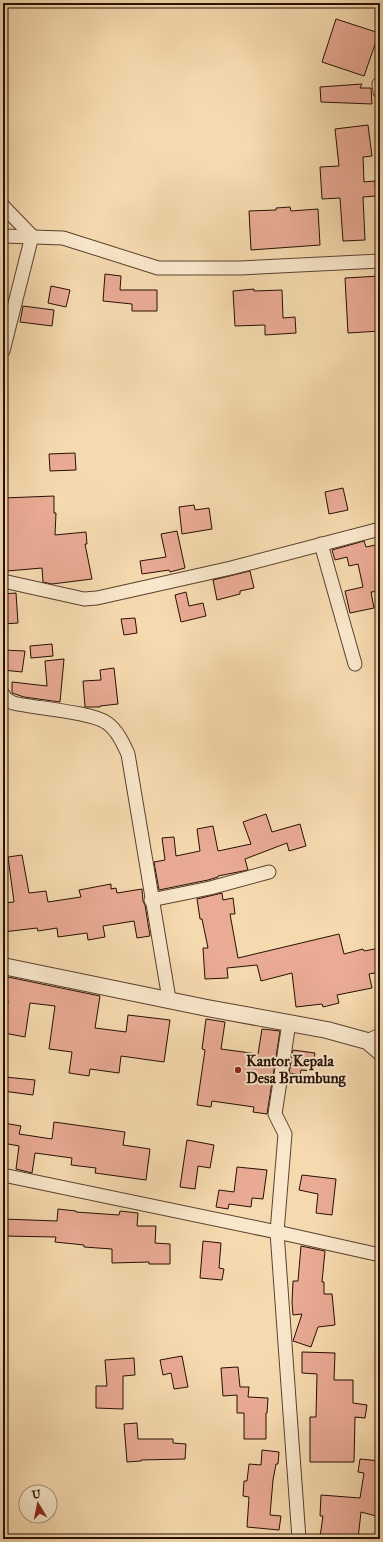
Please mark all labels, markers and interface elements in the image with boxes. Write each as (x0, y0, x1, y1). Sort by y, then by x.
place label: Kantor Kepala Desa Brumbung (246, 1052, 347, 1088)
marker: Kantor Kepala Desa Brumbung (233, 1065, 243, 1075)
north arrow (18, 1484, 58, 1524)
text: U (31, 1487, 42, 1502)

